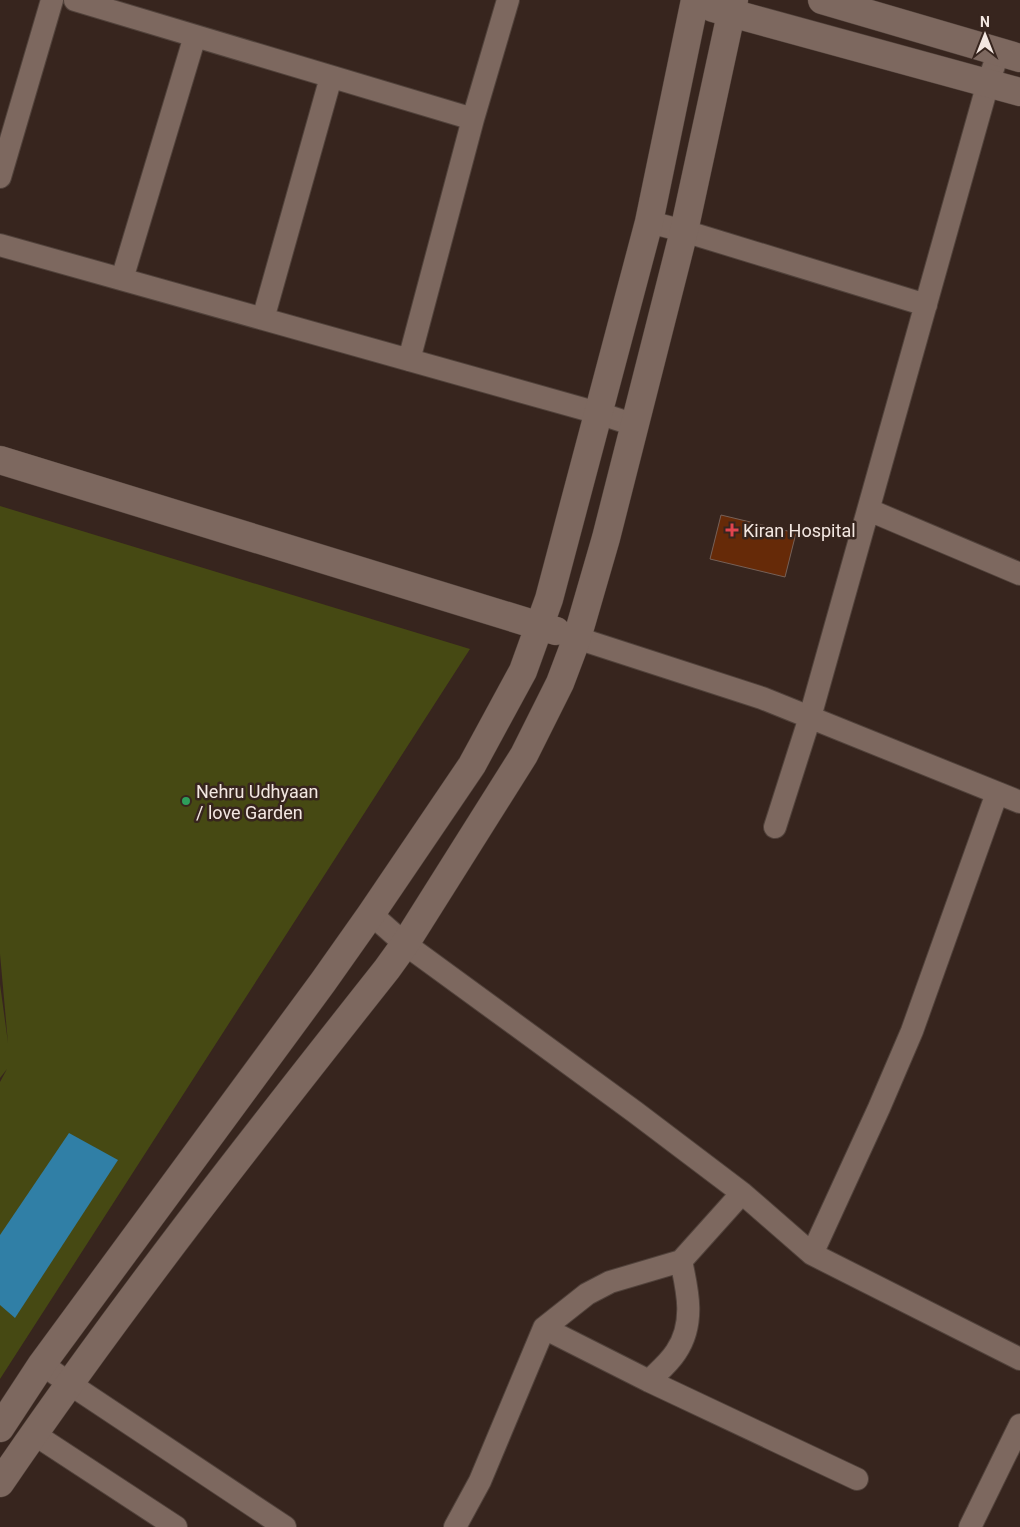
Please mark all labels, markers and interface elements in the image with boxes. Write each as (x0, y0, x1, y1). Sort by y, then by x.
north arrow (960, 10, 1010, 60)
text: N (980, 14, 990, 30)
place label: Kiran Hospital (743, 520, 856, 541)
marker: Kiran Hospital (725, 523, 739, 537)
place label: Nehru Udhyaan / love Garden (196, 781, 318, 823)
marker: Nehru Udhyaan / love Garden (180, 795, 192, 807)

